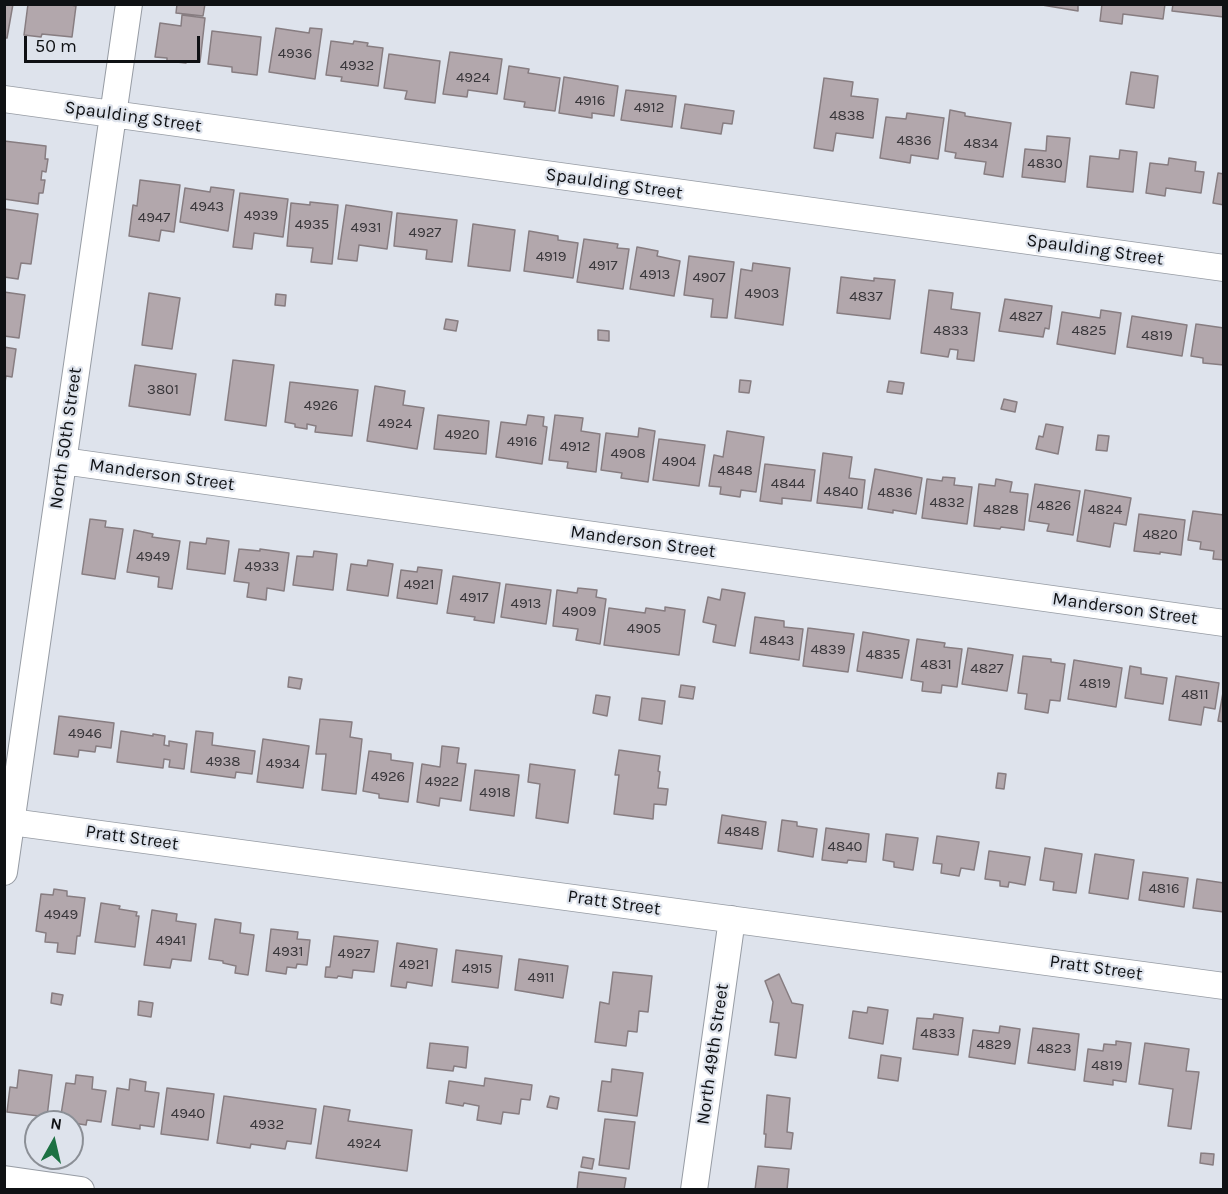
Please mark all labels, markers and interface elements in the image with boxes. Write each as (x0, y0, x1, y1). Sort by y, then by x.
scale bar (27, 24, 202, 62)
text: 50 m (35, 35, 77, 57)
house number: 4936 (278, 45, 312, 63)
house number: 4932 (340, 57, 374, 75)
house number: 4924 (456, 69, 490, 87)
house number: 4916 (575, 92, 605, 110)
street label: Spaulding Street (63, 97, 203, 137)
house number: 4912 (634, 99, 664, 117)
house number: 4838 (829, 107, 865, 125)
house number: 4836 (896, 132, 932, 150)
house number: 4834 (964, 135, 998, 153)
house number: 4830 (1027, 155, 1063, 173)
street label: Spaulding Street (544, 164, 684, 204)
house number: 4943 (190, 198, 224, 216)
house number: 4939 (244, 207, 278, 225)
house number: 4947 (138, 209, 170, 227)
house number: 4935 (295, 216, 329, 234)
house number: 4931 (351, 219, 381, 237)
house number: 4927 (409, 224, 441, 242)
street label: Spaulding Street (1025, 230, 1165, 270)
house number: 4919 (536, 248, 566, 266)
house number: 4917 (588, 257, 618, 275)
house number: 4913 (640, 266, 670, 284)
house number: 4907 (692, 269, 726, 287)
house number: 4903 (745, 285, 779, 303)
house number: 4837 (849, 288, 883, 306)
house number: 4827 (1009, 308, 1043, 326)
house number: 4833 (933, 322, 969, 340)
house number: 4825 (1072, 322, 1106, 340)
house number: 4819 (1141, 327, 1173, 345)
street label: North 50th Street (45, 366, 87, 510)
house number: 3801 (147, 381, 179, 399)
house number: 4926 (304, 397, 338, 415)
house number: 4924 (378, 415, 412, 433)
house number: 4920 (445, 426, 479, 444)
house number: 4916 (507, 433, 537, 451)
house number: 4912 (560, 438, 590, 456)
house number: 4908 (610, 445, 646, 463)
house number: 4904 (662, 453, 696, 471)
street label: Manderson Street (88, 454, 236, 496)
house number: 4848 (717, 462, 753, 480)
house number: 4844 (771, 475, 805, 493)
house number: 4840 (824, 483, 858, 501)
house number: 4836 (877, 484, 913, 502)
house number: 4832 (929, 494, 965, 512)
house number: 4826 (1037, 497, 1071, 515)
house number: 4828 (983, 501, 1019, 519)
house number: 4824 (1088, 501, 1122, 519)
street label: Manderson Street (569, 521, 717, 563)
house number: 4820 (1142, 526, 1178, 544)
house number: 4949 (136, 548, 170, 566)
house number: 4933 (245, 558, 279, 576)
house number: 4921 (404, 576, 434, 594)
street label: Manderson Street (1051, 588, 1199, 630)
house number: 4917 (459, 589, 489, 607)
house number: 4913 (511, 595, 541, 613)
house number: 4909 (562, 603, 596, 621)
house number: 4905 (627, 620, 661, 638)
house number: 4843 (760, 632, 794, 650)
house number: 4839 (810, 641, 846, 659)
house number: 4835 (866, 646, 900, 664)
house number: 4831 (920, 656, 952, 674)
house number: 4827 (970, 660, 1004, 678)
house number: 4819 (1079, 675, 1111, 693)
house number: 4811 (1181, 686, 1209, 704)
house number: 4946 (68, 725, 102, 743)
house number: 4938 (205, 753, 241, 771)
house number: 4934 (266, 755, 300, 773)
house number: 4926 (371, 768, 405, 786)
house number: 4922 (425, 773, 459, 791)
house number: 4918 (479, 784, 511, 802)
street label: Pratt Street (84, 821, 180, 855)
house number: 4848 (724, 823, 760, 841)
house number: 4840 (828, 838, 862, 856)
house number: 4816 (1148, 880, 1180, 898)
street label: Pratt Street (566, 886, 662, 920)
house number: 4949 (44, 906, 78, 924)
house number: 4941 (156, 932, 186, 950)
house number: 4931 (273, 943, 303, 961)
house number: 4927 (338, 945, 370, 963)
street label: Pratt Street (1048, 951, 1144, 985)
house number: 4921 (399, 956, 429, 974)
house number: 4915 (462, 960, 492, 978)
house number: 4911 (528, 969, 554, 987)
street label: North 49th Street (692, 982, 734, 1126)
house number: 4833 (920, 1025, 956, 1043)
house number: 4829 (977, 1036, 1011, 1054)
house number: 4823 (1036, 1040, 1072, 1058)
house number: 4819 (1091, 1057, 1123, 1075)
house number: 4940 (171, 1105, 205, 1123)
north arrow (24, 1110, 84, 1170)
text: N (49, 1113, 63, 1134)
house number: 4932 (250, 1116, 284, 1134)
house number: 4924 (347, 1135, 381, 1153)

